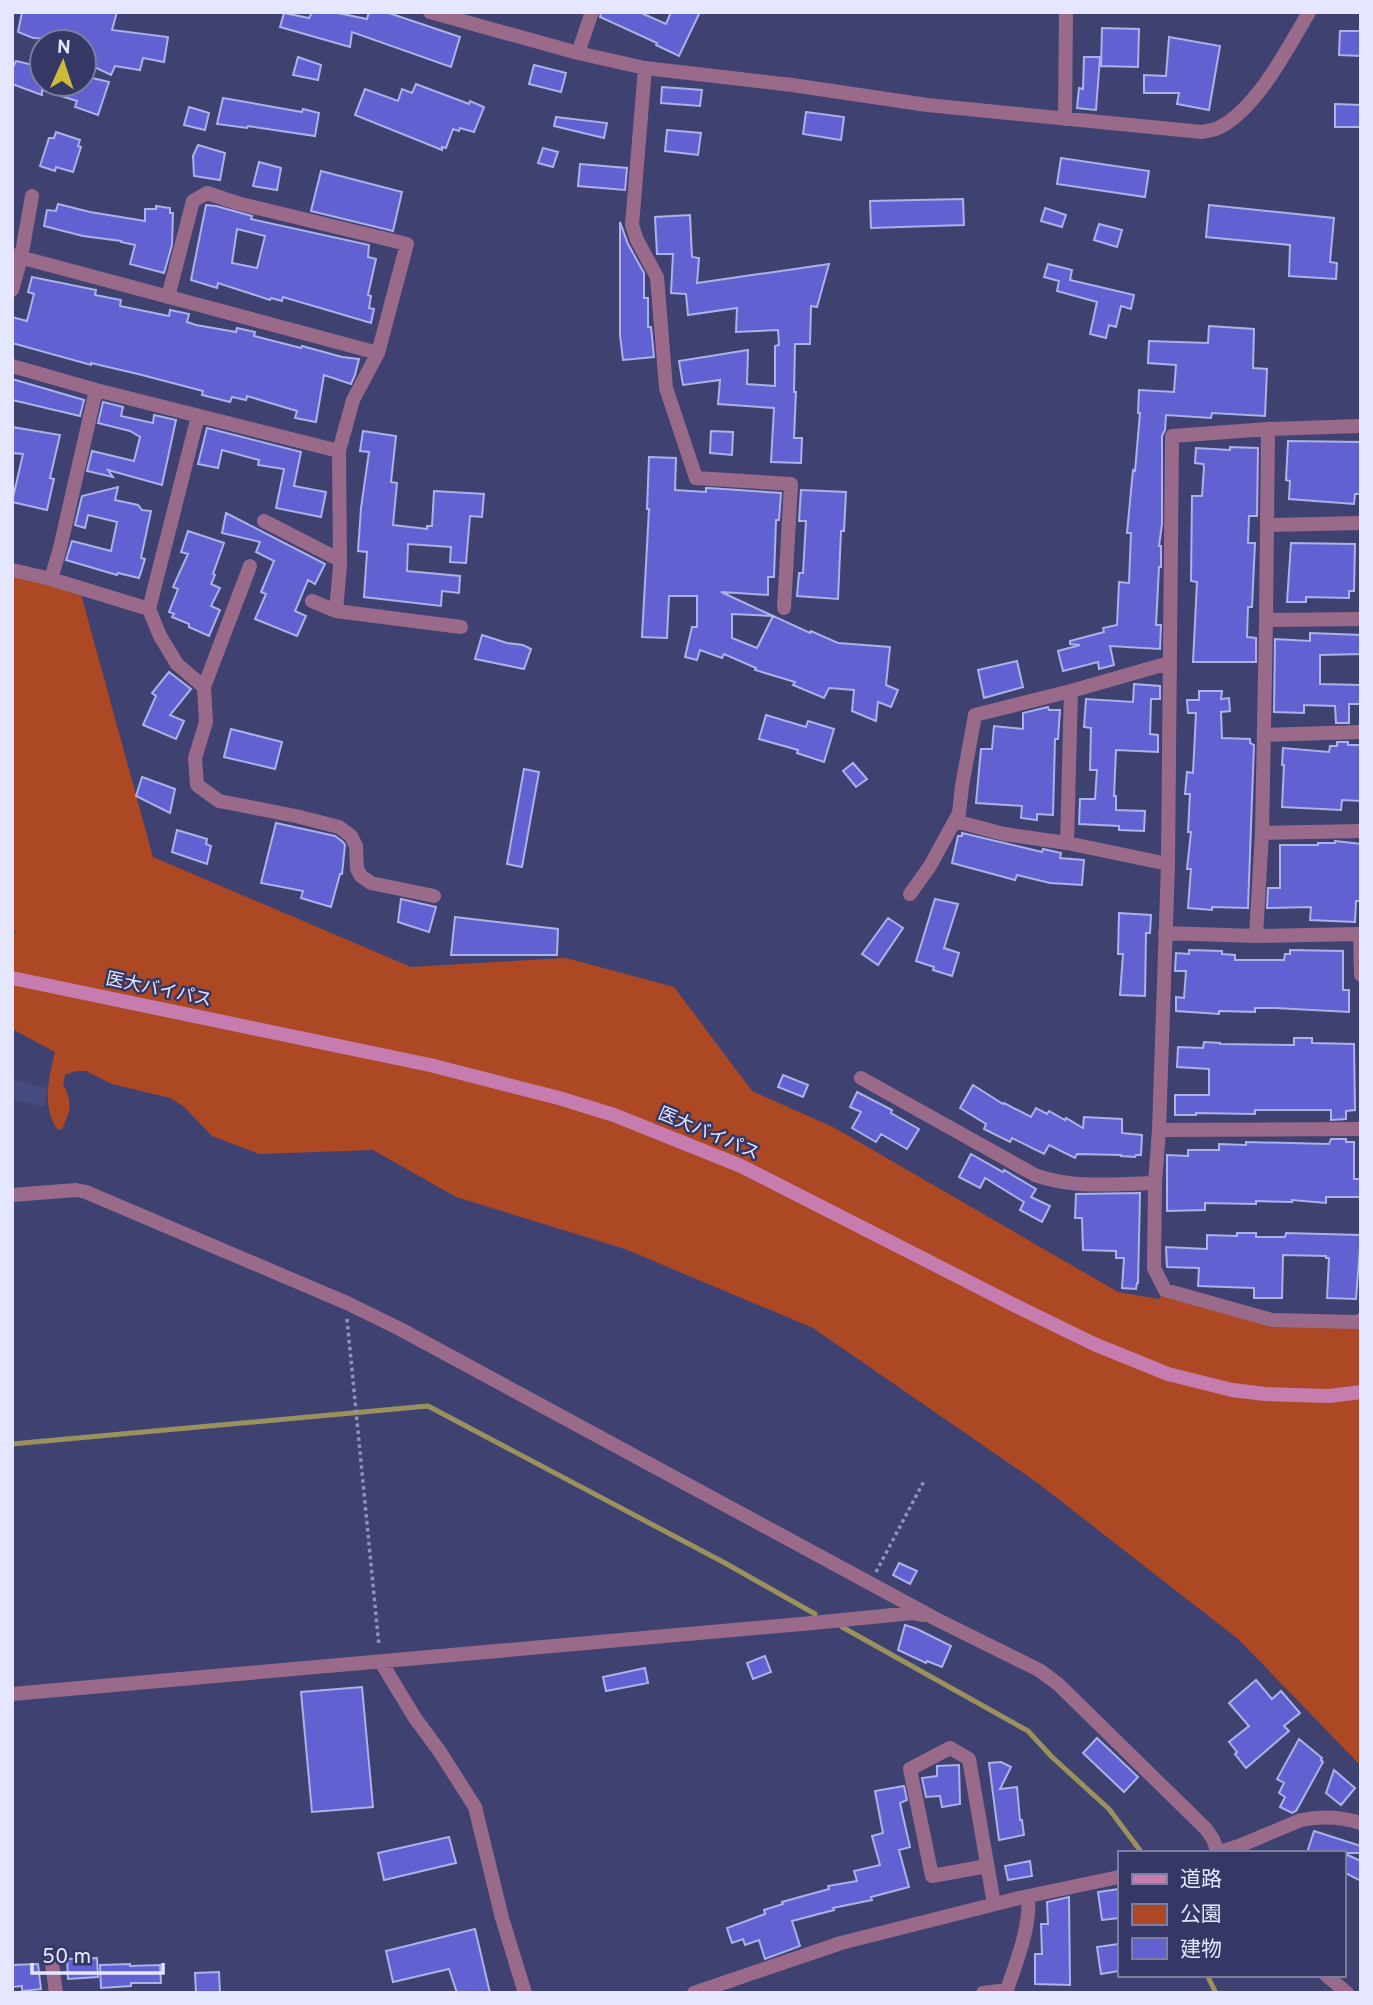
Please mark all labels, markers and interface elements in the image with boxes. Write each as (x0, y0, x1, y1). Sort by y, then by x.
north arrow (28, 28, 98, 98)
text: N (56, 36, 71, 60)
street label: 医大バイパス (104, 968, 214, 1013)
street label: 医大バイパス (654, 1103, 762, 1166)
legend (1118, 1851, 1345, 1977)
text: 道路 (1180, 1867, 1222, 1894)
text: 公園 (1180, 1902, 1222, 1929)
scale bar (32, 1932, 163, 1976)
text: 建物 (1180, 1937, 1222, 1964)
text: 50 m (42, 1944, 91, 1971)

